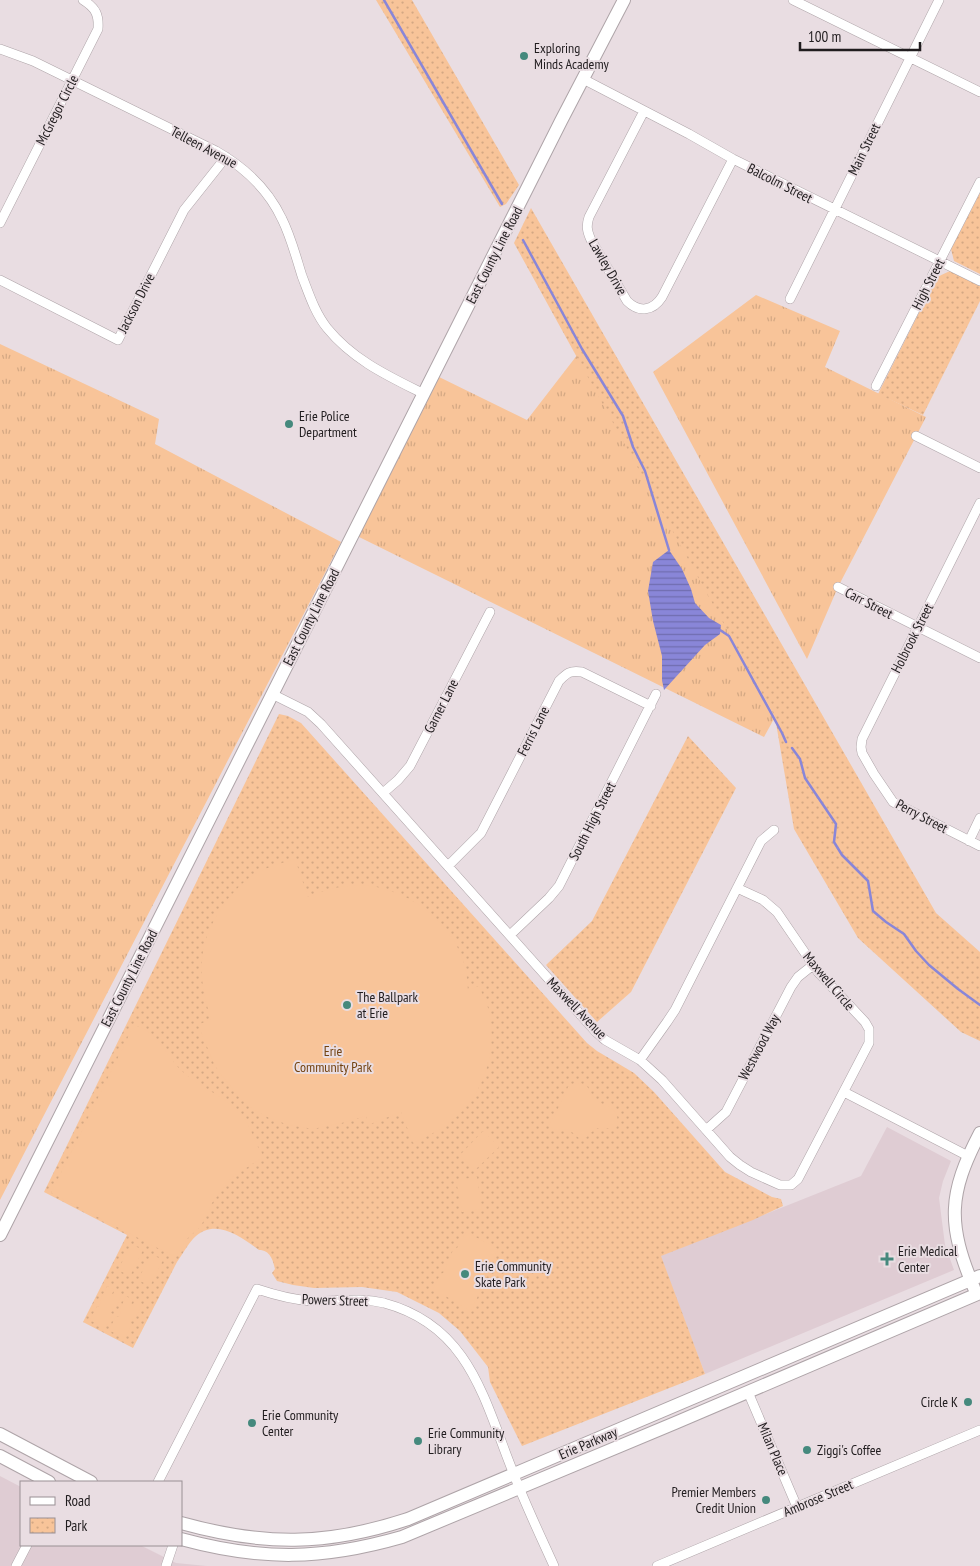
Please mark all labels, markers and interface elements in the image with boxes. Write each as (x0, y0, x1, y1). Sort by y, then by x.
scale bar (800, 20, 920, 52)
text: 100 m (808, 27, 841, 46)
place label: Exploring Minds Academy (534, 39, 609, 73)
marker: Exploring Minds Academy (518, 50, 530, 62)
street label: McGregor Circle (32, 72, 82, 148)
street label: Main Street (844, 120, 884, 178)
street label: Telleen Avenue (168, 122, 241, 172)
street label: Balcolm Street (744, 159, 816, 207)
street label: East County Line Road (462, 203, 526, 307)
street label: Lawley Drive (585, 236, 631, 298)
street label: High Street (908, 255, 949, 312)
street label: Jackson Drive (113, 270, 159, 337)
place label: Erie Police Department (299, 407, 357, 441)
marker: Erie Police Department (283, 418, 295, 430)
street label: East County Line Road (279, 565, 343, 669)
street label: Carr Street (842, 583, 896, 623)
street label: Holbrook Street (887, 600, 937, 676)
street label: Garner Lane (420, 676, 462, 736)
street label: Ferris Lane (513, 703, 553, 759)
street label: South High Street (565, 779, 620, 863)
street label: Perry Street (893, 795, 951, 837)
street label: East County Line Road (97, 926, 161, 1030)
street label: Maxwell Circle (799, 948, 859, 1014)
street label: Maxwell Avenue (543, 973, 611, 1043)
place label: The Ballpark at Erie (357, 988, 418, 1022)
marker: The Ballpark at Erie (341, 999, 353, 1011)
street label: Westwood Way (734, 1010, 784, 1083)
park label: Erie Community Park (294, 1042, 373, 1076)
place label: Erie Medical Center (898, 1242, 958, 1276)
marker: Erie Medical Center (880, 1252, 894, 1266)
place label: Erie Community Skate Park (475, 1257, 552, 1291)
marker: Erie Community Skate Park (459, 1268, 471, 1280)
street label: Powers Street (302, 1290, 369, 1310)
place label: Circle K (921, 1393, 958, 1411)
marker: Circle K (962, 1396, 974, 1408)
place label: Erie Community Center (262, 1406, 339, 1440)
marker: Erie Community Center (246, 1417, 258, 1429)
street label: Milan Place (754, 1420, 792, 1478)
street label: Erie Parkway (556, 1422, 621, 1463)
place label: Erie Community Library (428, 1424, 505, 1458)
marker: Erie Community Library (412, 1435, 424, 1447)
place label: Ziggi's Coffee (817, 1441, 882, 1459)
marker: Ziggi's Coffee (801, 1444, 813, 1456)
street label: Ambrose Street (780, 1475, 856, 1521)
legend (20, 1481, 182, 1546)
place label: Premier Members Credit Union (671, 1483, 756, 1517)
text: Road (65, 1491, 91, 1510)
marker: Premier Members Credit Union (760, 1494, 772, 1506)
text: Park (65, 1516, 87, 1535)

